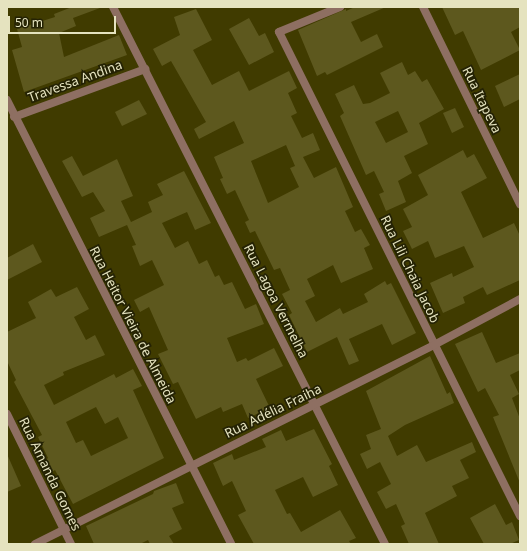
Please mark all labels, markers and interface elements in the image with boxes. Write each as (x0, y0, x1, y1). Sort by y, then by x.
scale bar (10, 8, 118, 34)
text: 50 m (15, 14, 43, 31)
street label: Travessa Andina (26, 57, 124, 105)
street label: Rua Itapeva (459, 64, 505, 136)
street label: Rua Lili Chaia Jacob (377, 213, 443, 325)
street label: Rua Lagoa Vermelha (240, 241, 312, 361)
street label: Rua Heitor Vieira de Almeida (86, 244, 180, 406)
street label: Rua Adélia Fraiha (222, 381, 324, 441)
street label: Rua Amanda Gomes (16, 415, 84, 533)

